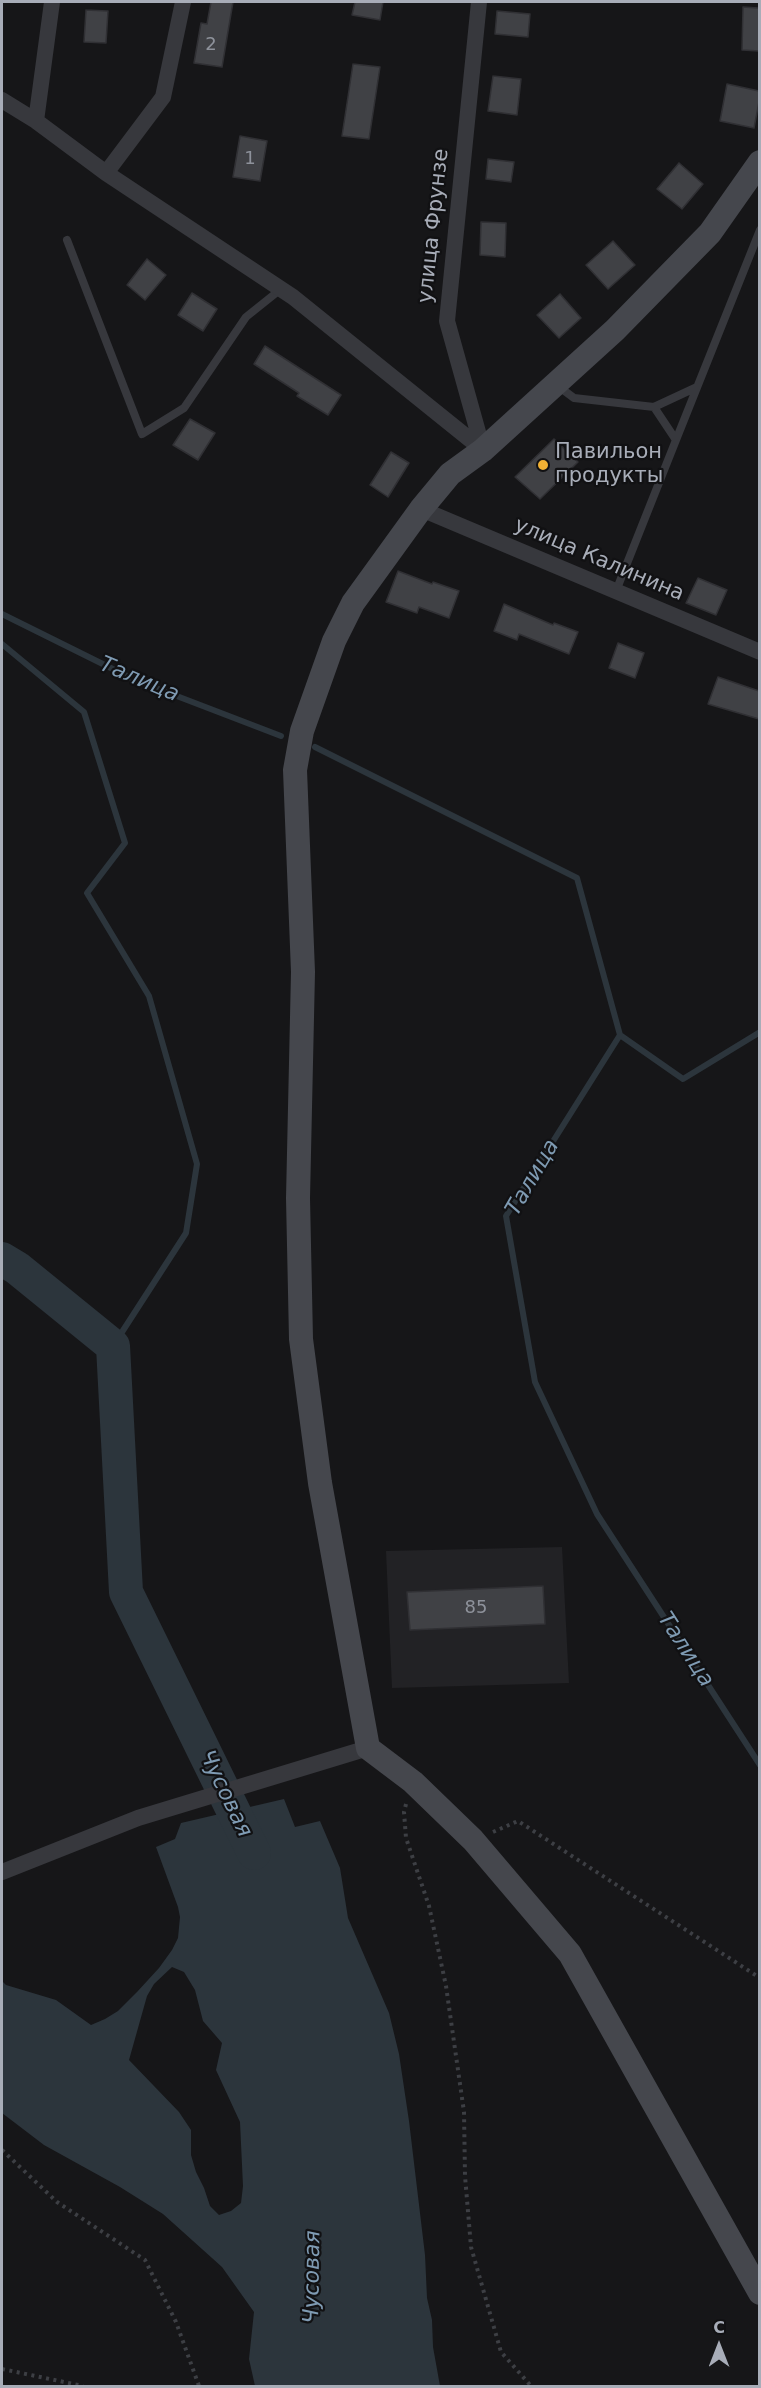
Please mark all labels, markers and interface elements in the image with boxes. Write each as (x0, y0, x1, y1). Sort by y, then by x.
house number: 2 (205, 34, 217, 56)
house number: 1 (244, 148, 256, 170)
street label: улица Фрунзе (413, 148, 455, 304)
place label: Павильон продукты (555, 440, 663, 490)
marker: Павильон продукты (536, 458, 550, 472)
street label: улица Калинина (510, 513, 688, 607)
water label: Талица (95, 651, 183, 709)
water label: Талица (501, 1135, 565, 1221)
house number: 85 (465, 1597, 487, 1619)
water label: Талица (651, 1608, 719, 1692)
water label: Чусовая (193, 1746, 257, 1842)
water label: Чусовая (299, 2230, 327, 2324)
north arrow (689, 2316, 749, 2376)
text: С (713, 2318, 725, 2337)

